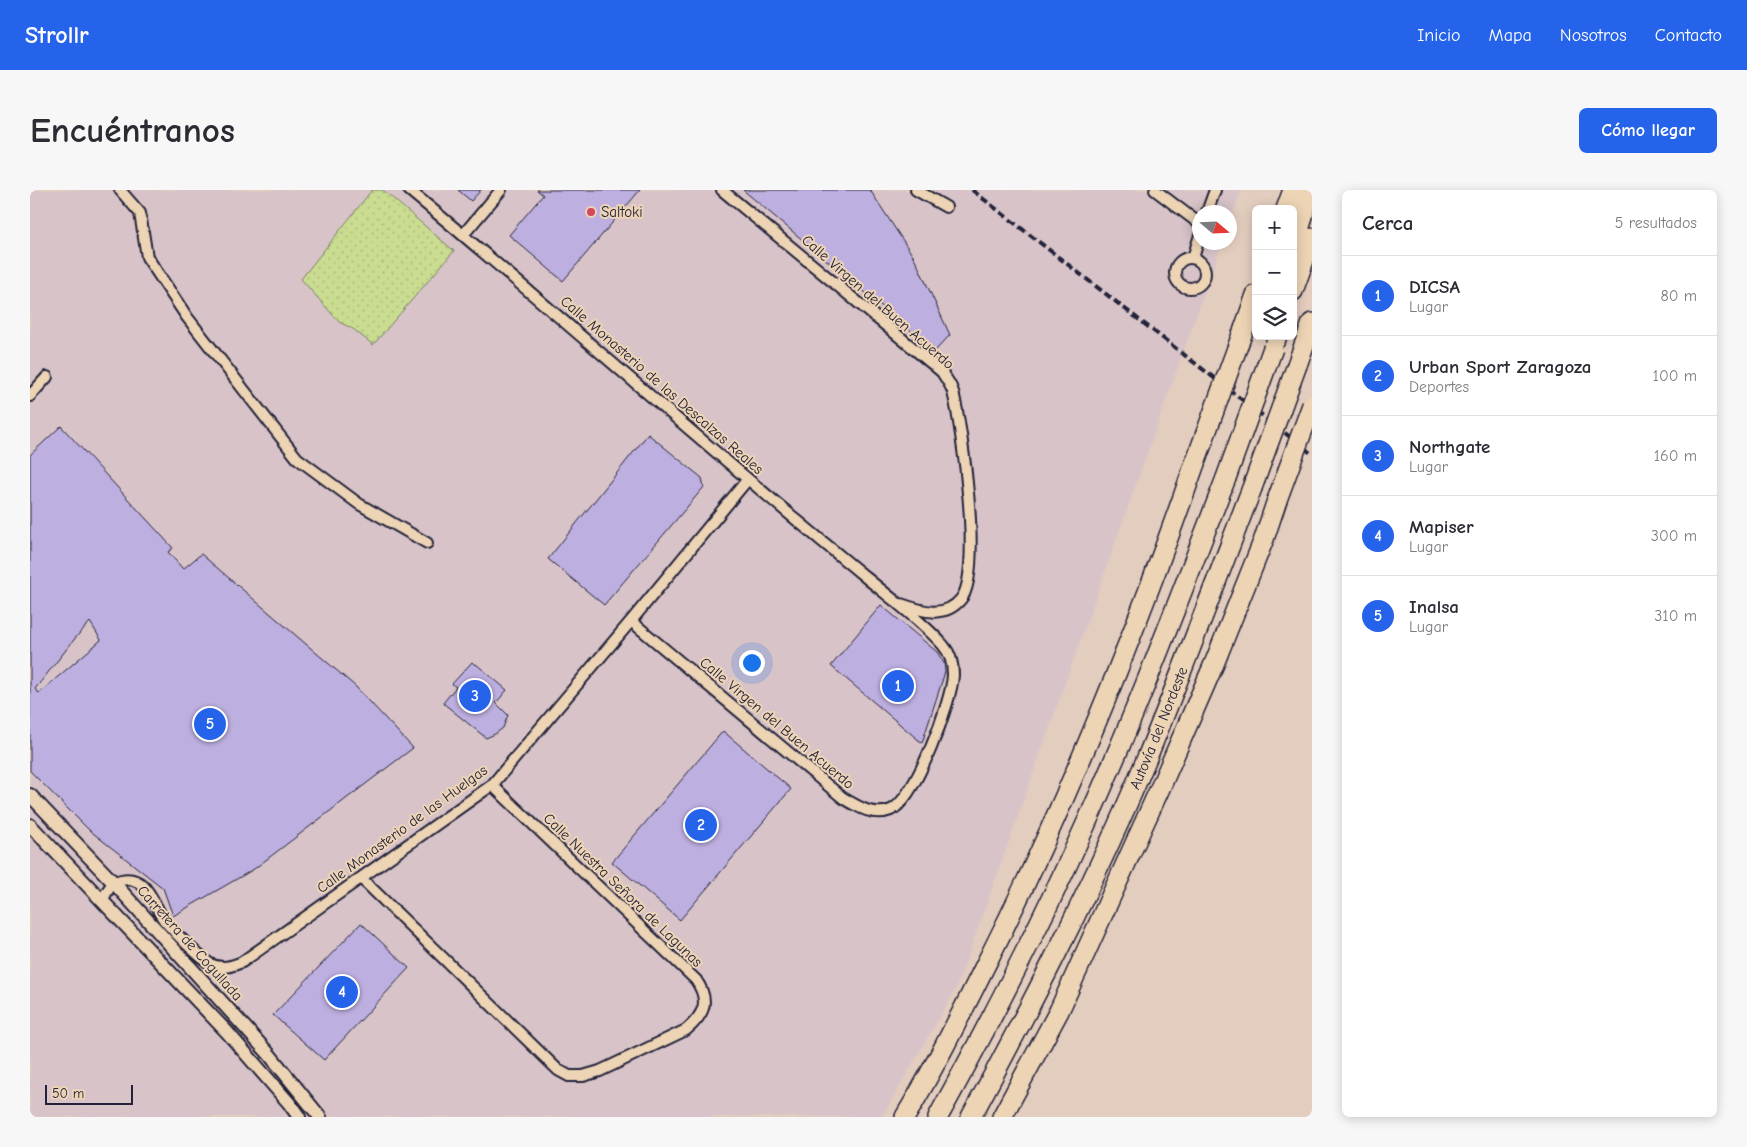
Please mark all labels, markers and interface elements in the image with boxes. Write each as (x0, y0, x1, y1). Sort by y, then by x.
text: Strollr (25, 21, 89, 49)
text: Inicio (1417, 25, 1461, 46)
text: Mapa (1489, 25, 1532, 46)
text: Nosotros (1560, 25, 1627, 46)
text: Contacto (1655, 25, 1722, 46)
button: Cómo llegar (1579, 108, 1717, 153)
text: Encuéntranos (30, 110, 235, 151)
place label: Saltoki (601, 203, 643, 221)
north arrow (1192, 205, 1237, 250)
map controls (1252, 205, 1297, 340)
button: + (1252, 205, 1297, 250)
marker: Saltoki (585, 206, 597, 218)
text: Cerca (1362, 211, 1413, 235)
text: 5 resultados (1615, 214, 1697, 232)
street label: Calle Virgen del Buen Acuerdo (798, 231, 958, 373)
button: − (1252, 250, 1297, 295)
text: DICSA (1409, 276, 1460, 298)
text: 1 (1375, 287, 1381, 305)
text: 80 m (1660, 287, 1697, 305)
street label: Calle Monasterio de las Descalzas Reales (557, 292, 767, 478)
button: layers (1252, 295, 1297, 340)
text: Lugar (1409, 298, 1448, 316)
text: Urban Sport Zaragoza (1409, 356, 1591, 378)
text: 2 (1374, 367, 1382, 385)
text: 100 m (1653, 367, 1697, 385)
text: Deportes (1409, 378, 1469, 396)
text: Northgate (1409, 436, 1490, 458)
text: 3 (1374, 447, 1382, 465)
text: 160 m (1654, 447, 1697, 465)
text: Lugar (1409, 458, 1448, 476)
text: Mapiser (1409, 516, 1474, 538)
text: 4 (1374, 527, 1382, 545)
text: 300 m (1651, 527, 1697, 545)
text: Lugar (1409, 538, 1448, 556)
text: Inalsa (1409, 596, 1459, 618)
text: 5 (1374, 607, 1382, 625)
text: 310 m (1654, 607, 1697, 625)
text: Lugar (1409, 618, 1448, 636)
your location (739, 650, 765, 676)
street label: Calle Virgen del Buen Acuerdo (696, 653, 858, 793)
street label: Autovía del Nordeste (1126, 664, 1192, 792)
pin: 1 (882, 667, 914, 705)
pin: 3 (459, 677, 491, 715)
pin: 5 (194, 705, 226, 743)
street label: Calle Monasterio de las Huelgas (313, 761, 491, 897)
pin: 2 (685, 806, 717, 844)
street label: Calle Nuestra Señora de Lagunas (540, 809, 706, 971)
street label: Carretera de Cogullada (133, 882, 247, 1004)
pin: 4 (326, 973, 358, 1011)
scale bar (45, 1082, 132, 1105)
text: 50 m (52, 1085, 84, 1102)

